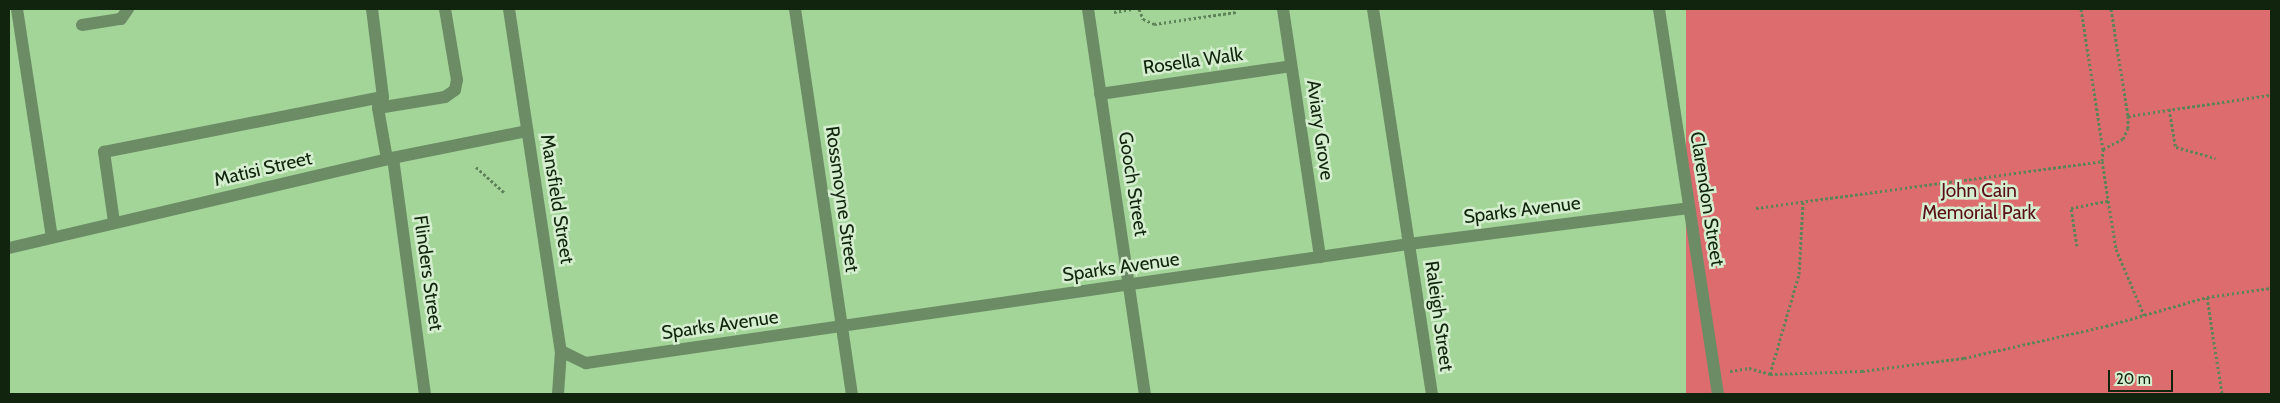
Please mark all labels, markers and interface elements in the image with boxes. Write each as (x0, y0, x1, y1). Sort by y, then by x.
street label: Rosella Walk (1141, 43, 1245, 79)
street label: Aviary Grove (1302, 78, 1338, 182)
street label: Rossmoyne Street (820, 125, 864, 273)
street label: Gooch Street (1113, 130, 1153, 238)
street label: Clarendon Street (1685, 130, 1729, 268)
street label: Mansfield Street (535, 133, 579, 265)
street label: Matisi Street (212, 147, 314, 191)
park label: John Cain Memorial Park (1922, 180, 2036, 224)
street label: Sparks Avenue (1462, 192, 1582, 228)
street label: Flinders Street (409, 214, 447, 332)
street label: Sparks Avenue (1061, 248, 1181, 286)
street label: Raleigh Street (1420, 259, 1458, 373)
street label: Sparks Avenue (660, 306, 780, 344)
scale bar (2110, 360, 2175, 392)
text: 20 m (2116, 370, 2151, 388)

